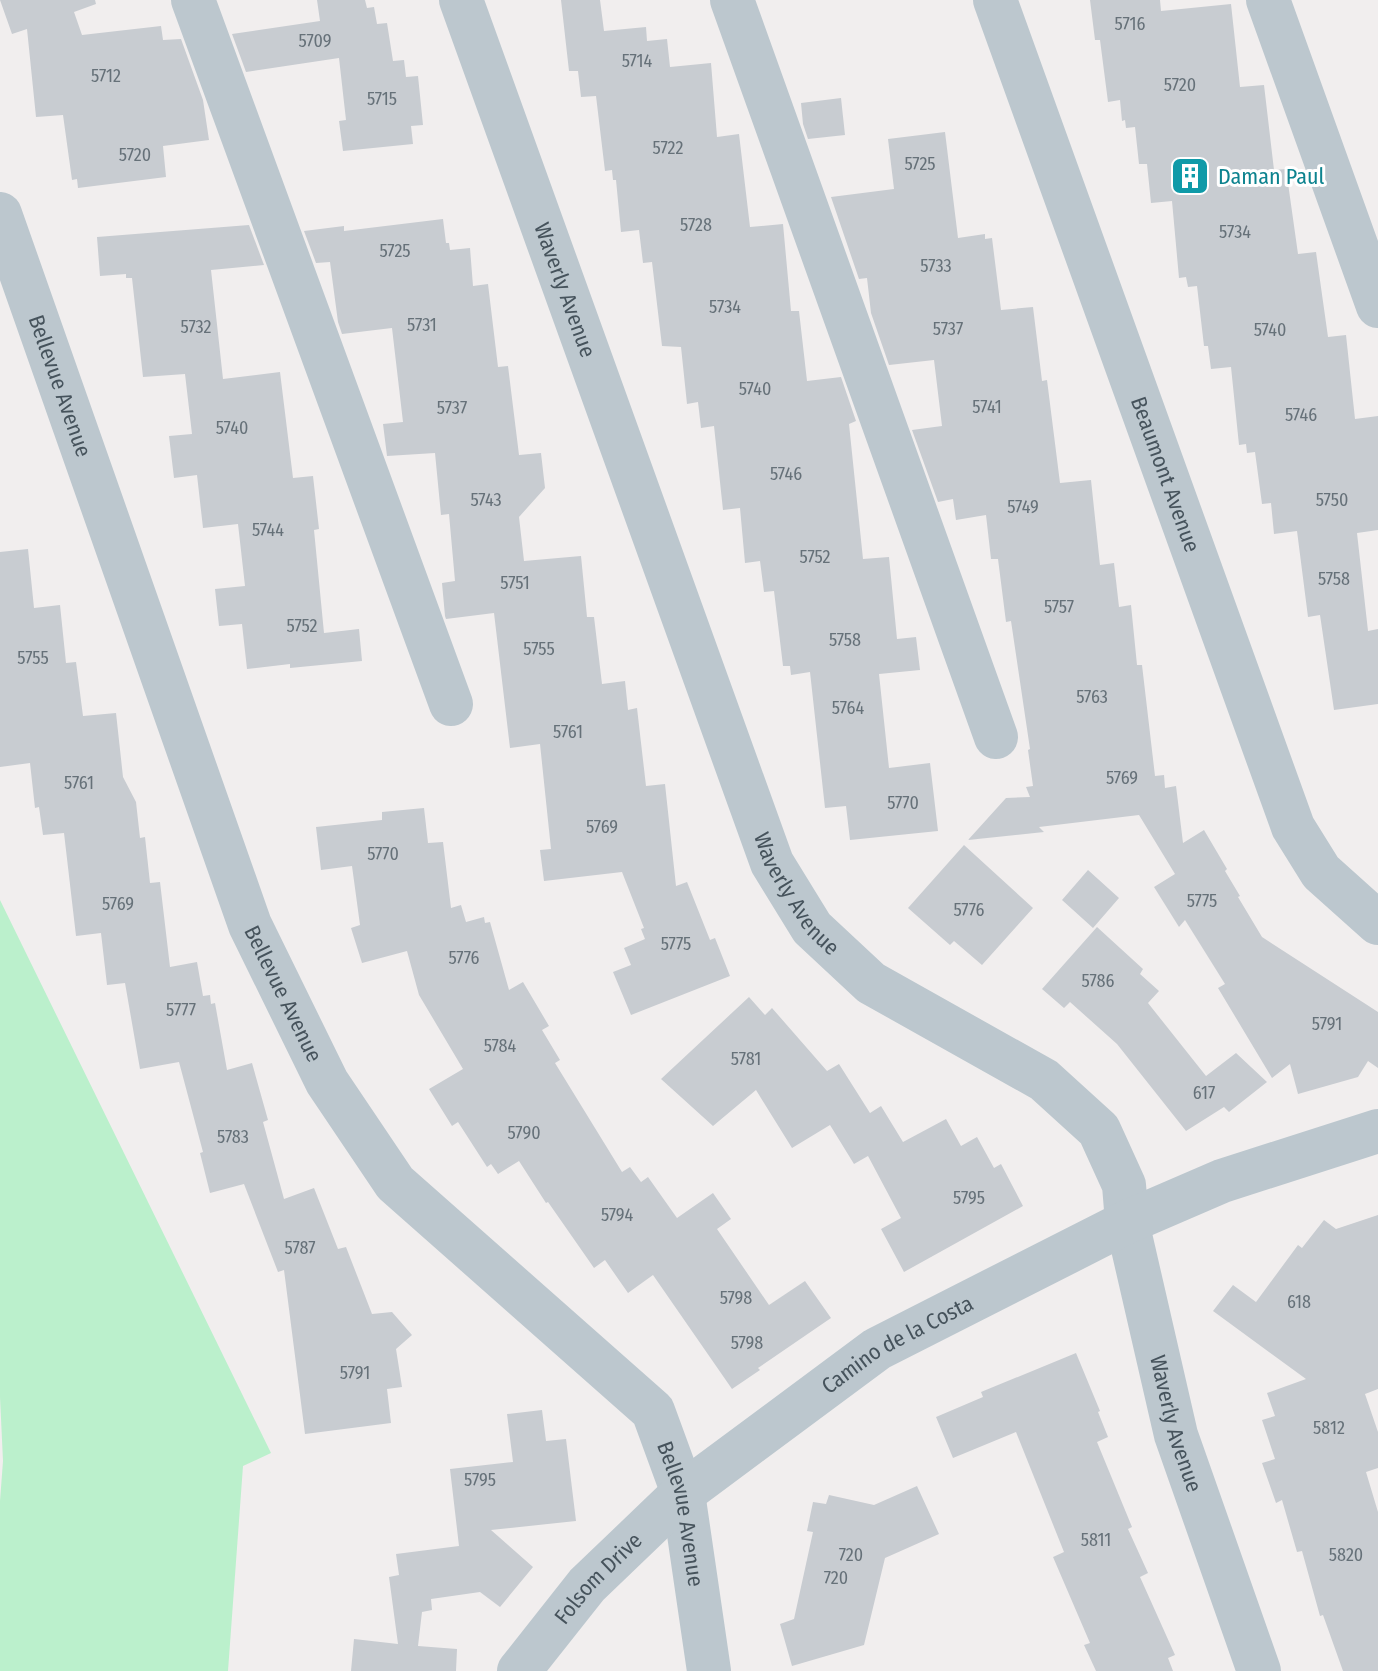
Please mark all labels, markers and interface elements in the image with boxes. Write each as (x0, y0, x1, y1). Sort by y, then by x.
house number: 5716 (1115, 13, 1146, 35)
house number: 5709 (299, 30, 331, 52)
house number: 5714 (622, 50, 653, 72)
house number: 5712 (91, 65, 121, 87)
house number: 5720 (1164, 74, 1196, 96)
house number: 5715 (367, 88, 397, 110)
house number: 5722 (653, 137, 683, 159)
house number: 5720 (119, 144, 151, 166)
house number: 5725 (904, 153, 936, 175)
building icon: Daman Paul (1169, 155, 1211, 197)
place label: Daman Paul (1218, 163, 1324, 190)
house number: 5728 (680, 214, 712, 236)
street label: Waverly Avenue (529, 219, 602, 361)
house number: 5734 (1219, 221, 1251, 243)
house number: 5725 (379, 240, 411, 262)
house number: 5733 (920, 255, 952, 277)
house number: 5734 (709, 296, 741, 318)
street label: Bellevue Avenue (23, 311, 98, 460)
house number: 5731 (407, 314, 437, 336)
house number: 5732 (181, 316, 212, 338)
house number: 5737 (933, 318, 963, 340)
house number: 5740 (1254, 319, 1286, 341)
house number: 5740 (739, 378, 771, 400)
street label: Beaumont Avenue (1125, 393, 1206, 556)
house number: 5741 (972, 396, 1002, 418)
house number: 5737 (437, 397, 467, 419)
house number: 5746 (1285, 404, 1317, 426)
house number: 5740 (216, 417, 248, 439)
house number: 5746 (770, 463, 802, 485)
house number: 5743 (470, 489, 502, 511)
house number: 5750 (1316, 489, 1348, 511)
house number: 5749 (1007, 496, 1039, 518)
house number: 5744 (252, 519, 284, 541)
house number: 5752 (800, 546, 831, 568)
house number: 5758 (1318, 568, 1350, 590)
house number: 5751 (500, 572, 530, 594)
house number: 5757 (1044, 596, 1074, 618)
house number: 5752 (287, 615, 318, 637)
house number: 5758 (829, 629, 861, 651)
house number: 5755 (523, 638, 555, 660)
house number: 5755 (17, 647, 49, 669)
house number: 5763 (1076, 686, 1108, 708)
house number: 5764 (832, 697, 864, 719)
house number: 5761 (553, 721, 583, 743)
house number: 5769 (1106, 767, 1138, 789)
house number: 5761 (64, 772, 94, 794)
house number: 5770 (887, 792, 919, 814)
house number: 5769 (586, 816, 618, 838)
street label: Waverly Avenue (748, 828, 845, 960)
house number: 5770 (367, 843, 399, 865)
house number: 5775 (1187, 890, 1217, 912)
house number: 5769 (102, 893, 134, 915)
house number: 5776 (953, 899, 985, 921)
street label: Bellevue Avenue (239, 921, 328, 1066)
house number: 5775 (661, 933, 691, 955)
house number: 5776 (448, 947, 480, 969)
house number: 5786 (1082, 970, 1114, 992)
house number: 5777 (166, 999, 196, 1021)
house number: 5791 (1312, 1013, 1342, 1035)
house number: 5784 (484, 1035, 517, 1057)
house number: 5781 (731, 1048, 761, 1070)
house number: 617 (1193, 1082, 1215, 1104)
house number: 5790 (507, 1122, 541, 1144)
house number: 5783 (217, 1126, 249, 1148)
house number: 5795 (953, 1187, 985, 1209)
house number: 5794 (601, 1204, 633, 1226)
house number: 5787 (285, 1237, 315, 1259)
house number: 5798 (720, 1287, 752, 1309)
street label: Camino de la Costa (816, 1289, 977, 1399)
house number: 618 (1287, 1291, 1311, 1313)
house number: 5798 (731, 1332, 763, 1354)
street label: Waverly Avenue (1145, 1352, 1208, 1496)
house number: 5791 (340, 1362, 370, 1384)
house number: 5812 (1313, 1417, 1345, 1439)
street label: Bellevue Avenue (652, 1437, 710, 1588)
house number: 5795 (464, 1469, 496, 1491)
street label: Folsom Drive (548, 1527, 647, 1629)
house number: 5811 (1081, 1529, 1111, 1551)
house number: 720 (839, 1544, 863, 1566)
house number: 5820 (1329, 1544, 1363, 1566)
house number: 720 (824, 1567, 848, 1589)

